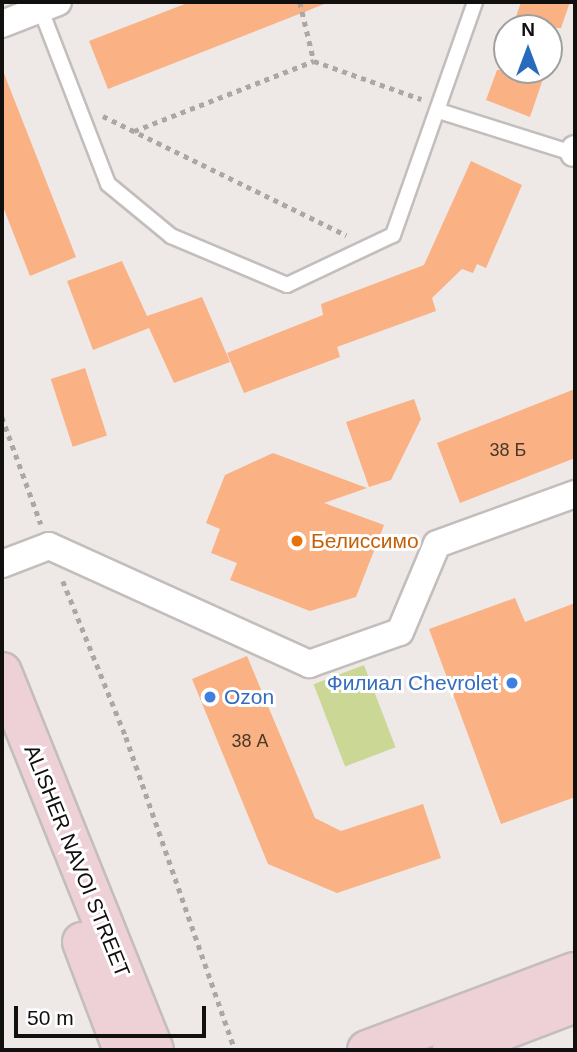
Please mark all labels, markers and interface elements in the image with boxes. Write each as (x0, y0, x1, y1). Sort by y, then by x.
north arrow (493, 14, 563, 84)
text: N (521, 19, 535, 40)
house number: 38 Б (490, 439, 526, 461)
place label: Белиссимо (311, 528, 419, 554)
marker: Белиссимо (289, 533, 305, 549)
place label: Филиал Chevrolet (327, 670, 498, 696)
marker: Филиал Chevrolet (504, 675, 520, 691)
place label: Ozon (224, 684, 274, 710)
marker: Ozon (202, 689, 218, 705)
house number: 38 А (231, 730, 269, 752)
street label: ALISHER NAVOI STREET (19, 741, 135, 981)
scale bar (18, 992, 210, 1036)
text: 50 m (27, 1006, 74, 1029)

